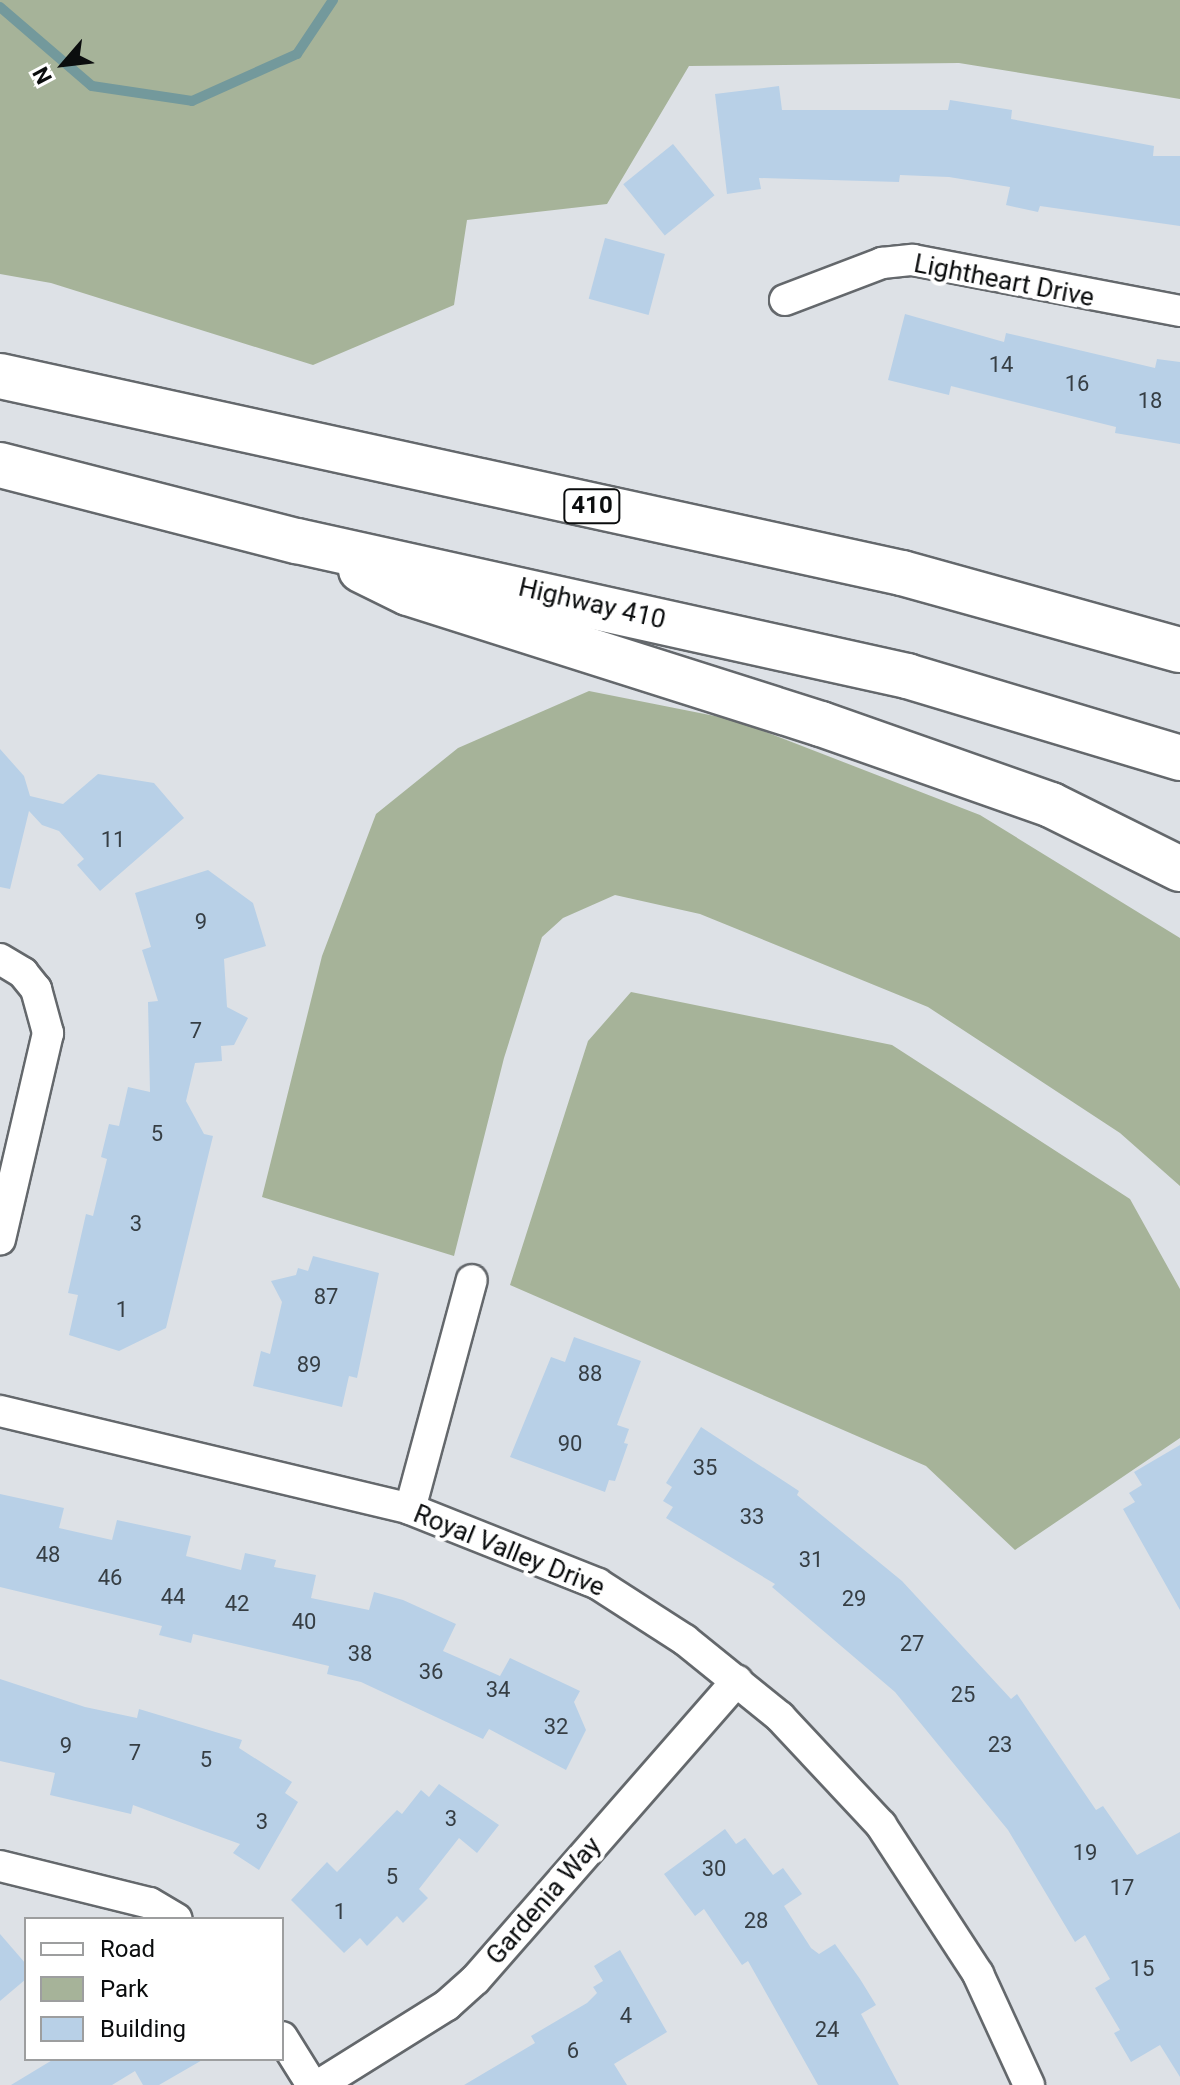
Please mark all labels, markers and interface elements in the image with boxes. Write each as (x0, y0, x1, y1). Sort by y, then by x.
north arrow (24, 24, 104, 104)
text: N (28, 63, 57, 88)
street label: Lightheart Drive (911, 248, 1097, 314)
house number: 14 (989, 352, 1013, 378)
house number: 16 (1065, 371, 1089, 397)
house number: 18 (1138, 388, 1162, 414)
road number: 410 (562, 486, 622, 526)
street label: Highway 410 (515, 572, 669, 636)
house number: 11 (101, 827, 125, 853)
house number: 9 (195, 909, 207, 935)
house number: 7 (190, 1018, 202, 1044)
house number: 5 (151, 1121, 163, 1147)
house number: 3 (130, 1211, 142, 1237)
house number: 87 (314, 1284, 338, 1310)
house number: 1 (116, 1297, 128, 1323)
house number: 89 (297, 1352, 321, 1378)
house number: 88 (578, 1361, 602, 1387)
house number: 90 (558, 1431, 582, 1457)
house number: 35 (693, 1455, 717, 1481)
street label: Royal Valley Drive (409, 1498, 609, 1604)
house number: 33 (740, 1504, 764, 1530)
house number: 48 (36, 1542, 60, 1568)
house number: 31 (799, 1547, 823, 1573)
house number: 46 (98, 1565, 122, 1591)
house number: 44 (161, 1584, 185, 1610)
house number: 29 (842, 1586, 866, 1612)
house number: 42 (225, 1591, 249, 1617)
house number: 40 (292, 1609, 316, 1635)
house number: 27 (900, 1631, 924, 1657)
house number: 38 (348, 1641, 372, 1667)
house number: 36 (419, 1659, 443, 1685)
house number: 34 (486, 1677, 510, 1703)
house number: 25 (951, 1682, 975, 1708)
house number: 32 (544, 1714, 568, 1740)
house number: 23 (988, 1732, 1012, 1758)
house number: 9 (60, 1733, 72, 1759)
house number: 7 (129, 1740, 141, 1766)
house number: 5 (200, 1747, 212, 1773)
house number: 3 (445, 1806, 457, 1832)
house number: 3 (256, 1809, 268, 1835)
street label: Gardenia Way (480, 1831, 608, 1971)
house number: 19 (1073, 1840, 1097, 1866)
house number: 30 (702, 1856, 726, 1882)
house number: 5 (386, 1864, 398, 1890)
house number: 17 (1110, 1875, 1134, 1901)
house number: 1 (334, 1899, 346, 1925)
house number: 28 (744, 1908, 768, 1934)
legend (24, 1917, 284, 2061)
text: Road (100, 1935, 155, 1963)
house number: 15 (1130, 1956, 1154, 1982)
text: Park (100, 1975, 148, 2003)
house number: 4 (620, 2003, 632, 2029)
text: Building (100, 2015, 186, 2043)
house number: 24 (815, 2017, 839, 2043)
house number: 6 (567, 2038, 579, 2064)

